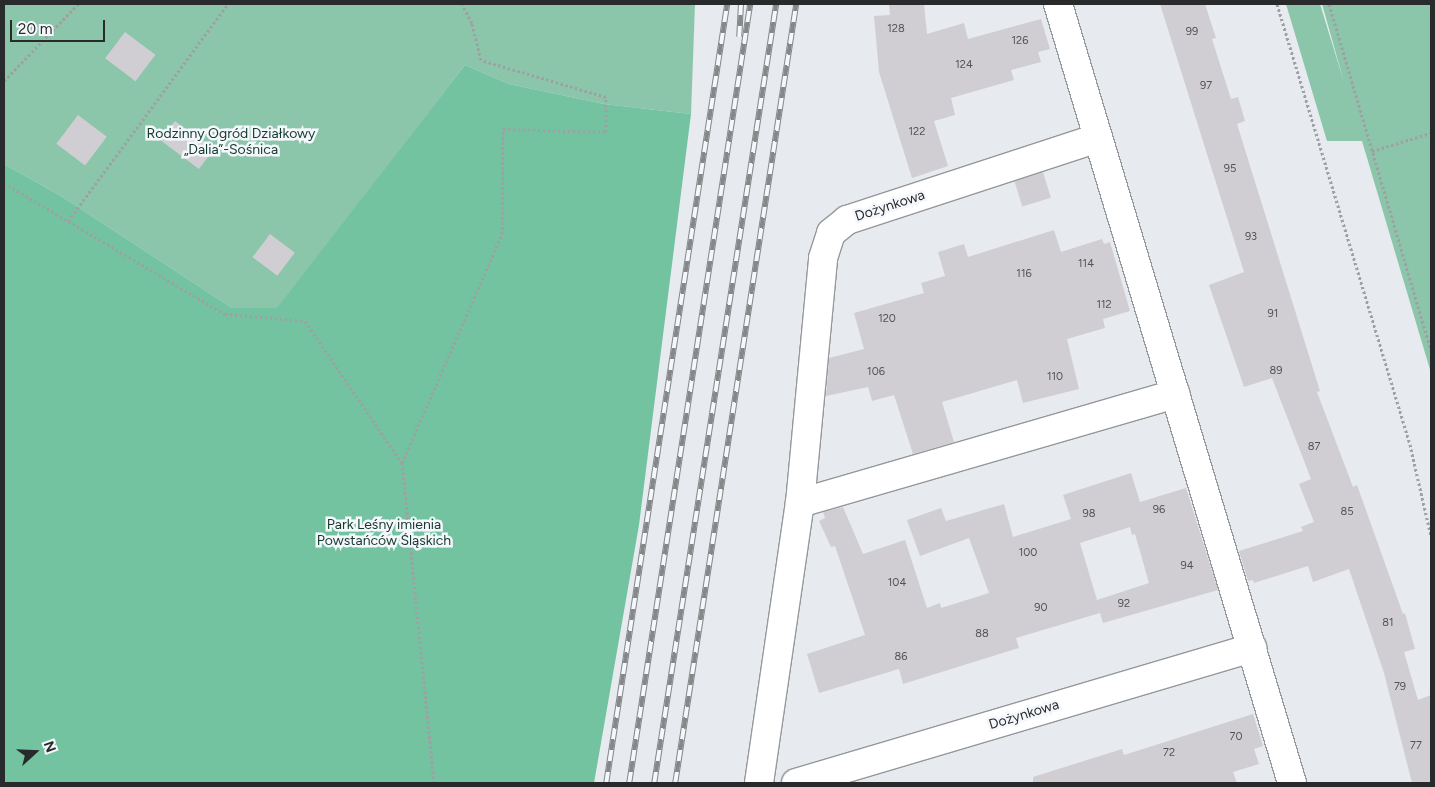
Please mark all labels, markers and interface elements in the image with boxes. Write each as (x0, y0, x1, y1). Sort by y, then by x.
scale bar (12, 10, 108, 42)
text: 20 m (18, 20, 52, 38)
house number: 128 (887, 22, 905, 36)
house number: 99 (1186, 25, 1198, 39)
house number: 126 (1012, 34, 1028, 48)
house number: 124 (955, 58, 973, 72)
house number: 97 (1200, 79, 1212, 93)
house number: 122 (909, 125, 925, 139)
park label: Rodzinny Ogród Działkowy „Dalia”-Sośnica (147, 126, 315, 158)
house number: 95 (1224, 162, 1236, 176)
street label: Dożynkowa (853, 187, 927, 225)
house number: 93 (1245, 230, 1257, 244)
house number: 114 (1078, 257, 1094, 271)
house number: 116 (1016, 267, 1032, 281)
house number: 112 (1096, 298, 1112, 312)
house number: 91 (1268, 307, 1278, 321)
house number: 120 (878, 312, 896, 326)
house number: 89 (1270, 364, 1282, 378)
house number: 106 (867, 365, 885, 379)
house number: 110 (1047, 370, 1063, 384)
house number: 87 (1308, 440, 1320, 454)
house number: 96 (1153, 503, 1165, 517)
house number: 85 (1340, 505, 1354, 519)
house number: 98 (1083, 507, 1095, 521)
park label: Park Leśny imienia Powstańców Śląskich (317, 517, 451, 550)
house number: 100 (1019, 546, 1037, 560)
house number: 94 (1180, 559, 1194, 573)
house number: 104 (888, 576, 906, 590)
house number: 92 (1118, 597, 1130, 611)
house number: 90 (1034, 601, 1048, 615)
house number: 81 (1382, 616, 1394, 630)
house number: 88 (975, 627, 989, 641)
house number: 86 (895, 650, 907, 664)
house number: 79 (1394, 680, 1406, 694)
street label: Dożynkowa (987, 696, 1061, 734)
north arrow (10, 727, 60, 777)
house number: 70 (1230, 730, 1242, 744)
text: N (40, 739, 59, 755)
house number: 77 (1410, 739, 1422, 753)
house number: 72 (1163, 746, 1175, 760)

